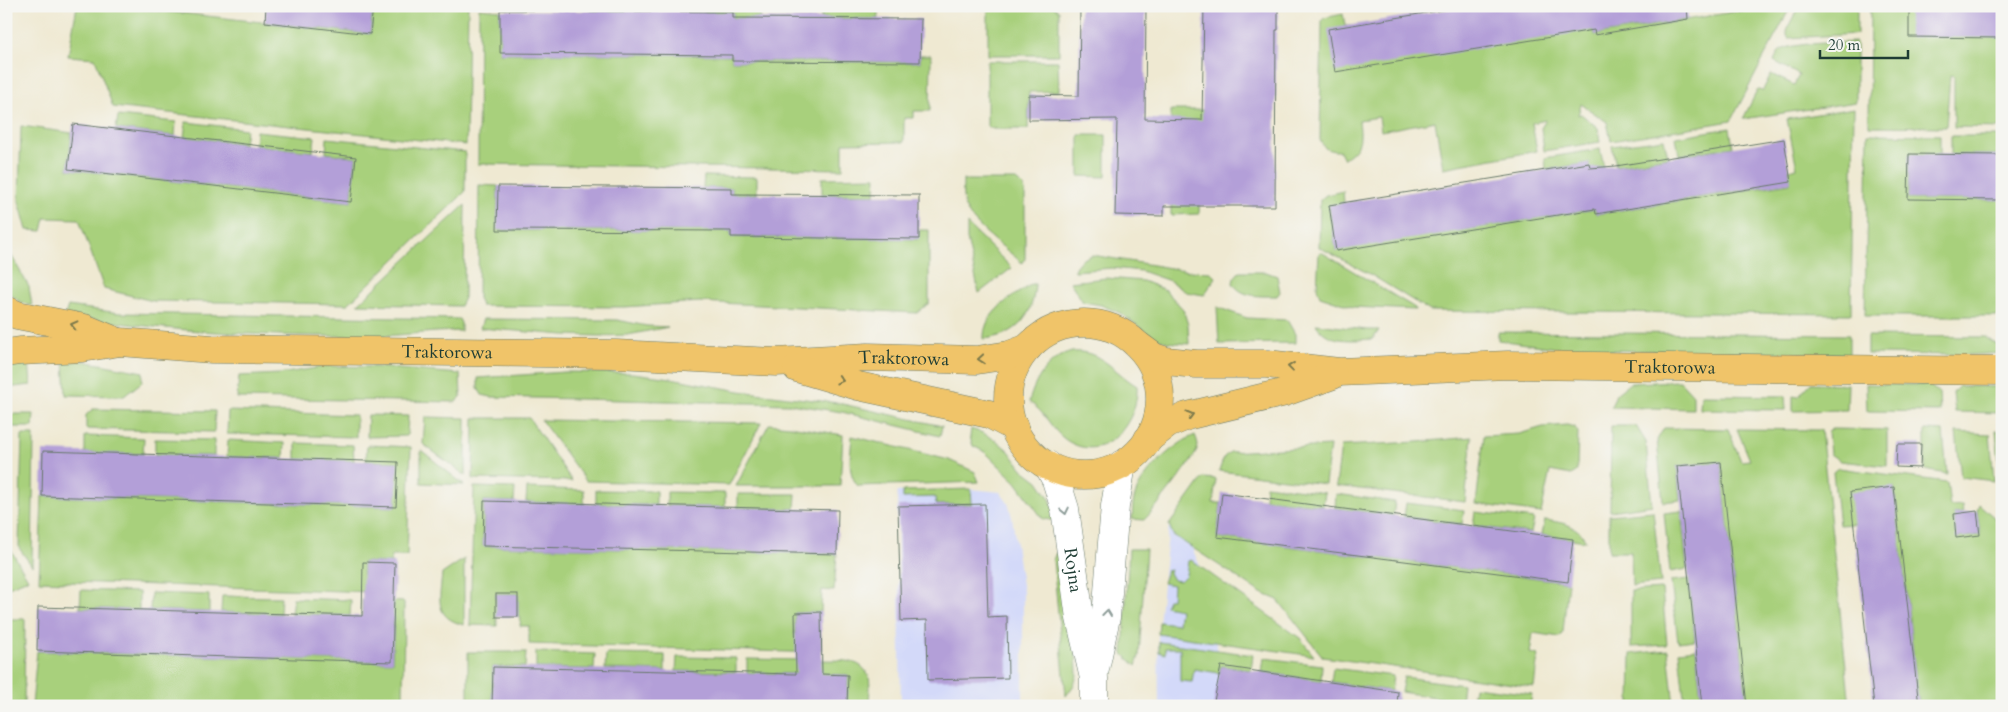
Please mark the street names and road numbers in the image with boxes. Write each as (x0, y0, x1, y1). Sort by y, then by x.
street label: Traktorowa (401, 339, 493, 365)
street label: Traktorowa (857, 344, 950, 372)
street label: Traktorowa (1624, 354, 1716, 380)
street label: Rojna (1058, 546, 1089, 594)

